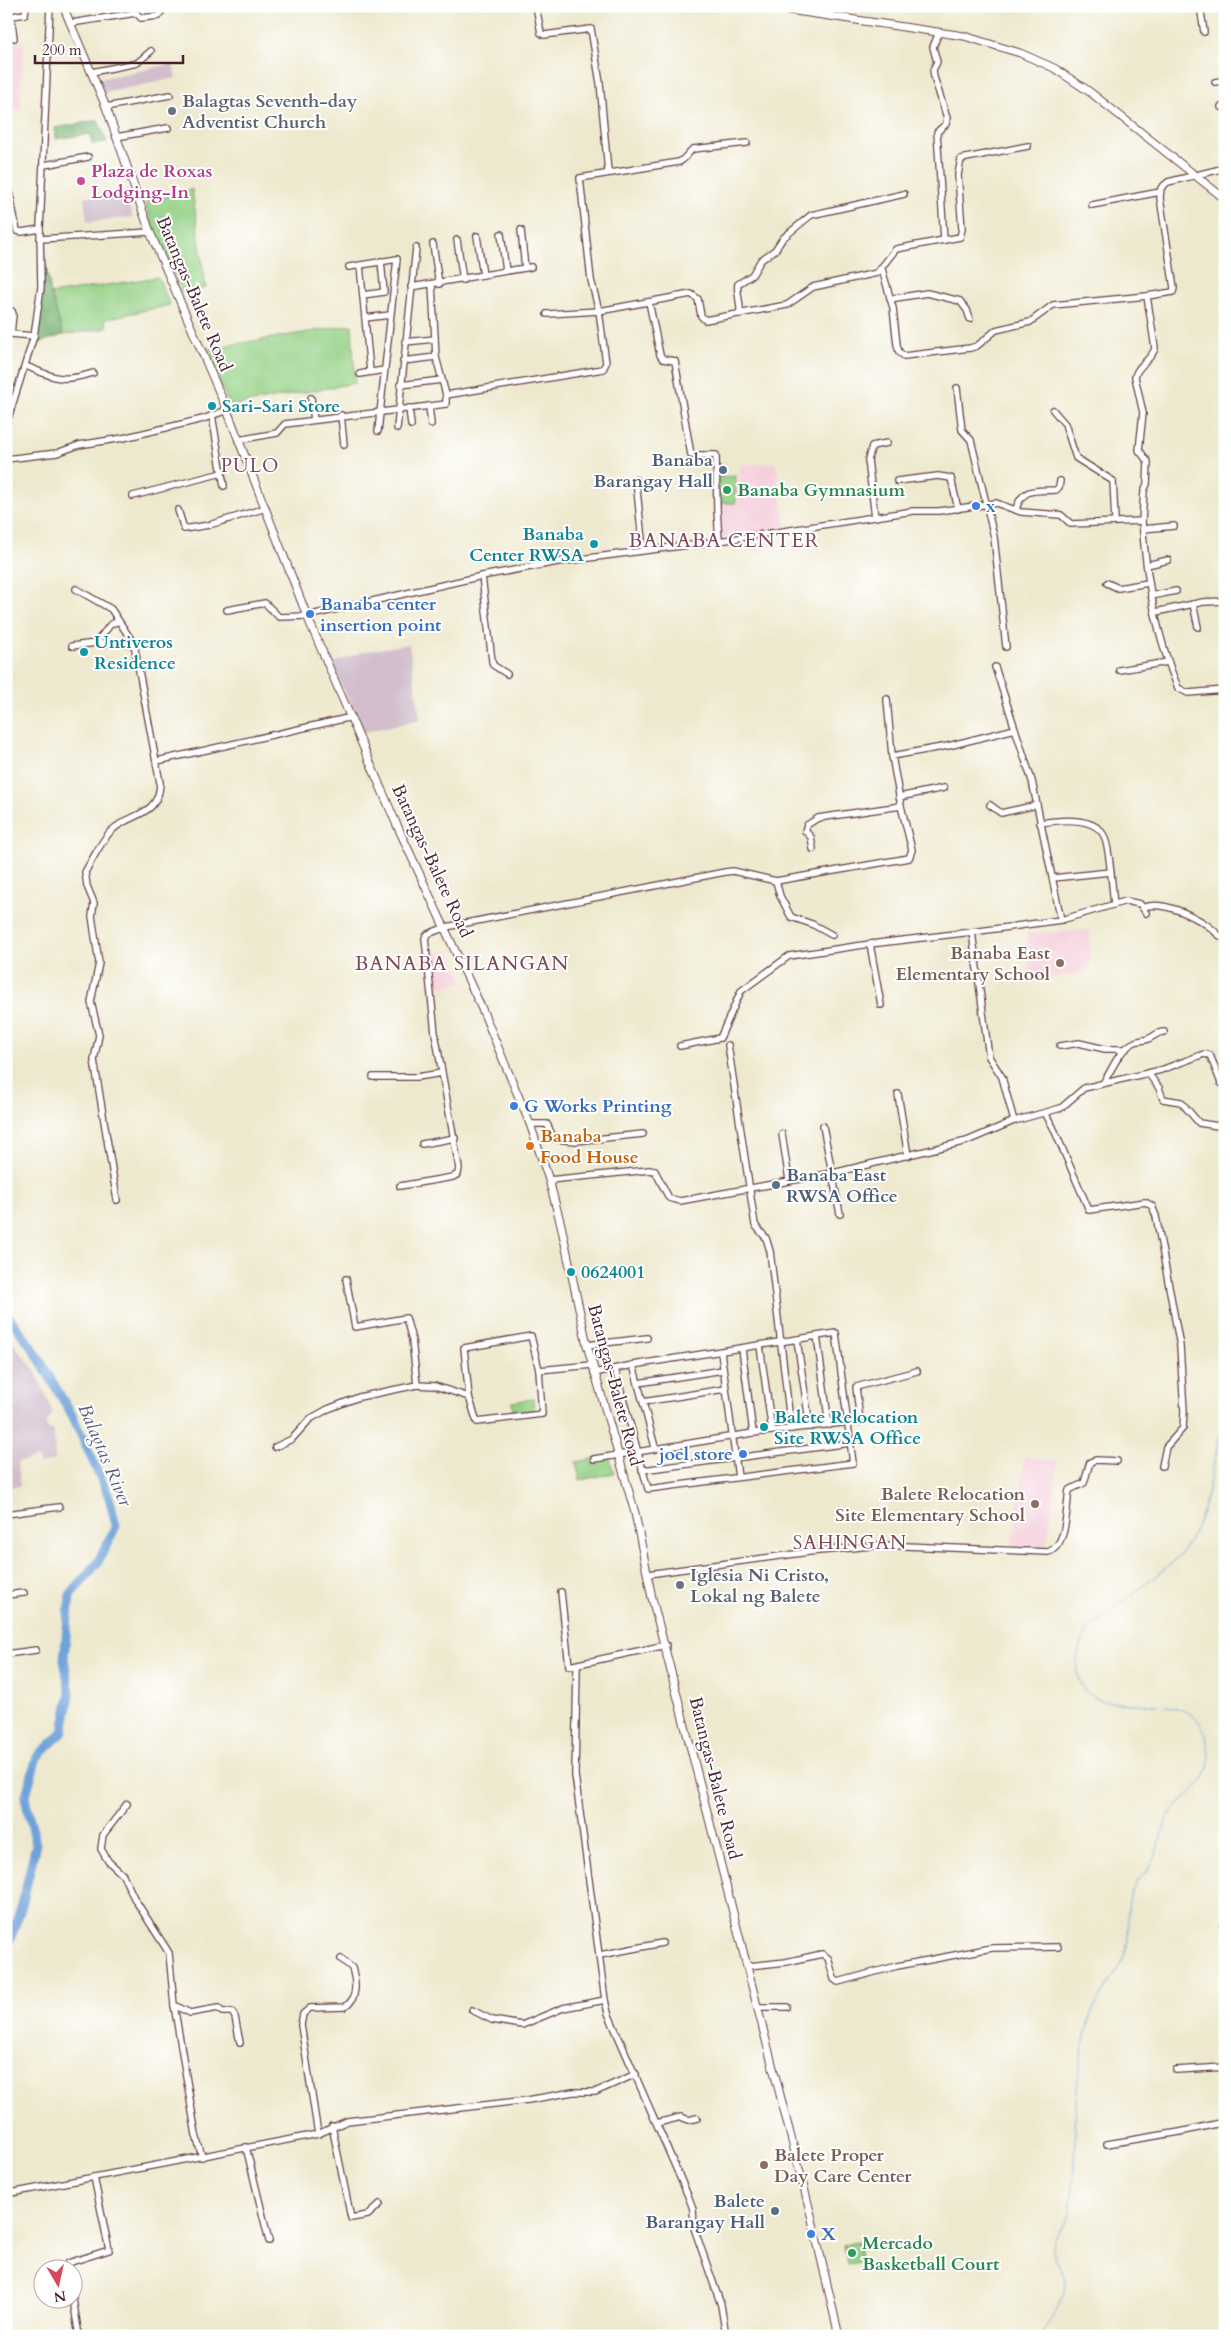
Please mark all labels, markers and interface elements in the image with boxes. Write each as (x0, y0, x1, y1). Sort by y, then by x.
scale bar (35, 32, 182, 64)
text: 200 m (42, 40, 82, 60)
place label: Balagtas Seventh-day Adventist Church (182, 89, 358, 135)
marker: Balagtas Seventh-day Adventist Church (166, 105, 178, 117)
place label: Plaza de Roxas Lodging-In (91, 159, 212, 205)
marker: Plaza de Roxas Lodging-In (75, 175, 87, 187)
street label: Batangas-Balete Road (150, 212, 238, 376)
place label: Sari-Sari Store (222, 394, 340, 419)
marker: Sari-Sari Store (206, 400, 218, 412)
place label: Banaba Barangay Hall (593, 448, 713, 494)
district label: PULO (221, 453, 279, 479)
marker: Banaba Barangay Hall (717, 464, 729, 476)
place label: Banaba Gymnasium (737, 478, 905, 503)
marker: Banaba Gymnasium (721, 484, 733, 496)
place label: x (986, 494, 996, 519)
marker: x (970, 500, 982, 512)
place label: Banaba Center RWSA (469, 522, 584, 568)
district label: BANABA CENTER (629, 527, 819, 554)
marker: Banaba Center RWSA (588, 538, 600, 550)
place label: Banaba center insertion point (320, 592, 442, 638)
marker: Banaba center insertion point (304, 608, 316, 620)
place label: Untiveros Residence (94, 630, 176, 676)
marker: Untiveros Residence (78, 646, 90, 658)
street label: Batangas-Balete Road (385, 780, 479, 942)
place label: Banaba East Elementary School (896, 941, 1051, 987)
district label: BANABA SILANGAN (355, 950, 569, 977)
marker: Banaba East Elementary School (1054, 957, 1066, 969)
place label: G Works Printing (524, 1094, 672, 1119)
marker: G Works Printing (508, 1100, 520, 1112)
place label: Banaba Food House (540, 1124, 639, 1170)
marker: Banaba Food House (524, 1140, 536, 1152)
place label: Banaba East RWSA Office (786, 1163, 898, 1209)
marker: Banaba East RWSA Office (770, 1179, 782, 1191)
place label: 0624001 (581, 1260, 646, 1285)
marker: 0624001 (565, 1266, 577, 1278)
street label: Batangas-Balete Road (581, 1301, 649, 1469)
water label: Balagtas River (72, 1400, 139, 1511)
place label: Balete Relocation Site RWSA Office (774, 1405, 921, 1451)
marker: Balete Relocation Site RWSA Office (758, 1421, 770, 1433)
place label: joel store (656, 1442, 733, 1467)
marker: joel store (737, 1448, 749, 1460)
place label: Balete Relocation Site Elementary School (835, 1482, 1025, 1528)
marker: Balete Relocation Site Elementary School (1029, 1498, 1041, 1510)
district label: SAHINGAN (793, 1530, 907, 1556)
place label: Iglesia Ni Cristo, Lokal ng Balete (690, 1563, 829, 1609)
marker: Iglesia Ni Cristo, Lokal ng Balete (674, 1579, 686, 1591)
street label: Batangas-Balete Road (683, 1694, 747, 1862)
place label: Balete Proper Day Care Center (774, 2143, 912, 2189)
marker: Balete Proper Day Care Center (758, 2159, 770, 2171)
place label: Balete Barangay Hall (645, 2189, 765, 2235)
marker: Balete Barangay Hall (769, 2205, 781, 2217)
place label: X (821, 2222, 837, 2247)
marker: X (805, 2228, 817, 2240)
place label: Mercado Basketball Court (862, 2231, 1000, 2277)
marker: Mercado Basketball Court (846, 2247, 858, 2259)
north arrow (32, 2260, 82, 2310)
text: N (52, 2286, 67, 2307)

